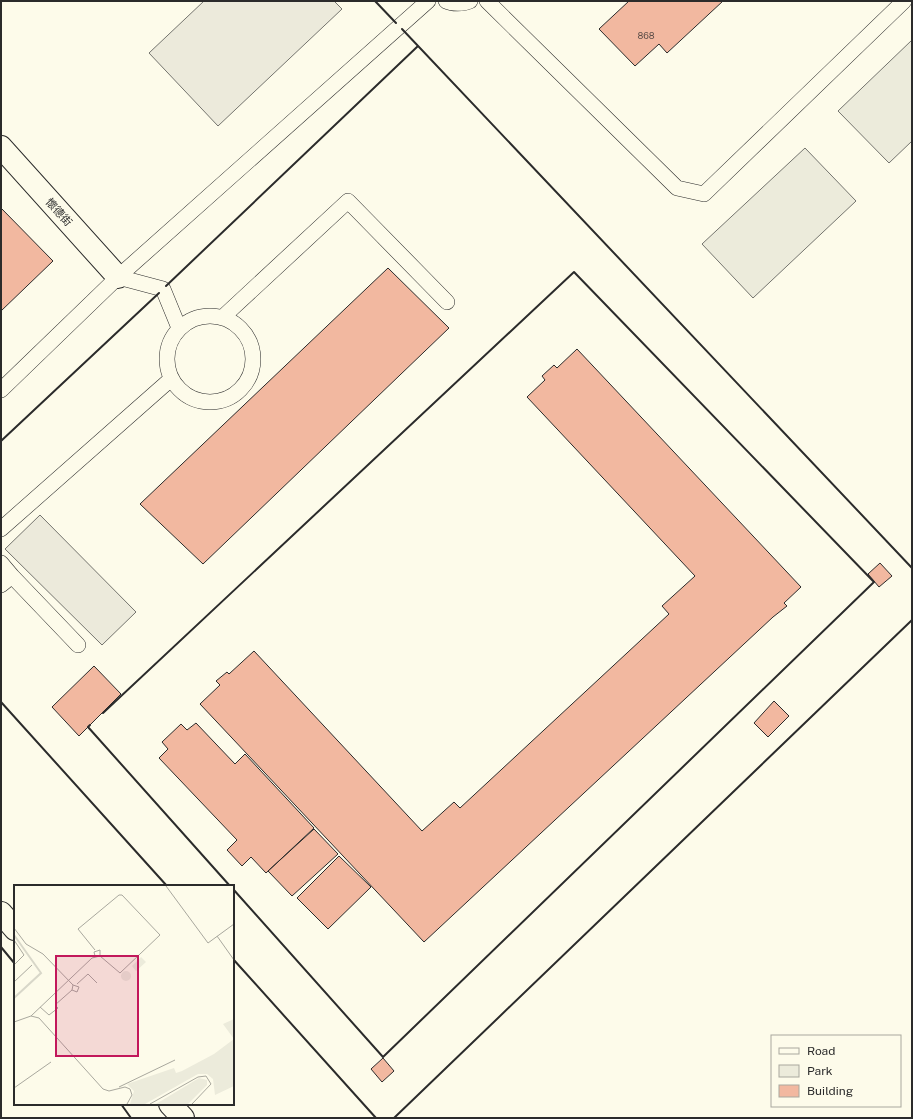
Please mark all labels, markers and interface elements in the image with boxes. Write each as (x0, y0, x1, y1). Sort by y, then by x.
house number: 868 (637, 30, 655, 41)
street label: 懷德街 (44, 196, 74, 228)
inset map (14, 885, 234, 1105)
legend (771, 1035, 901, 1107)
text: Road (807, 1044, 835, 1058)
text: Park (807, 1064, 833, 1078)
text: Building (807, 1084, 853, 1098)

